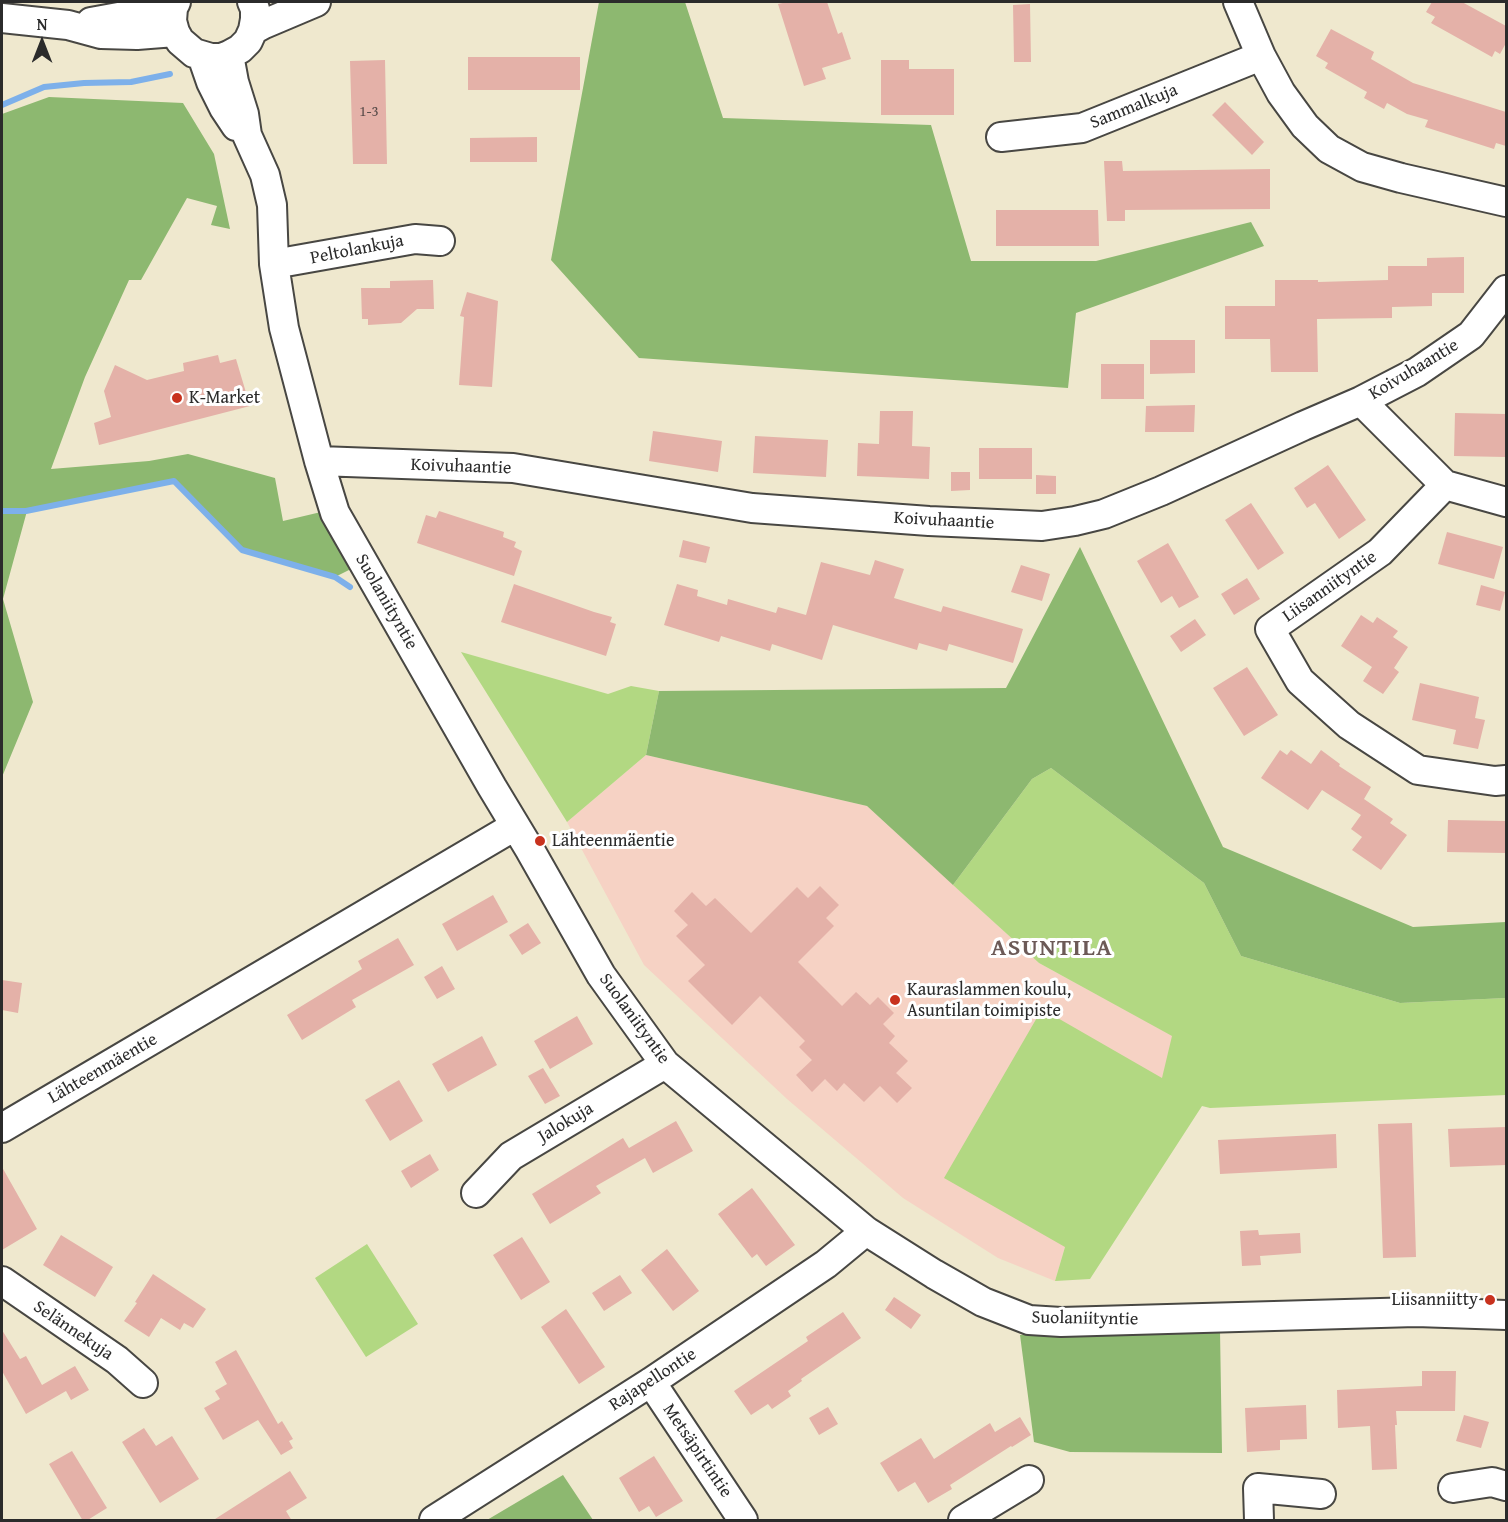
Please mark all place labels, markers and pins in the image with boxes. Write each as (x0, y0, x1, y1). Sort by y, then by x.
place label: K-Market (189, 387, 260, 409)
marker: K-Market (170, 391, 184, 405)
place label: Lähteenmäentie (552, 830, 674, 852)
marker: Lähteenmäentie (533, 834, 547, 848)
place label: Kauraslammen koulu, Asuntilan toimipiste (907, 979, 1071, 1022)
marker: Kauraslammen koulu, Asuntilan toimipiste (888, 993, 902, 1007)
place label: Liisanniitty (1391, 1289, 1478, 1311)
marker: Liisanniitty (1483, 1293, 1497, 1307)

